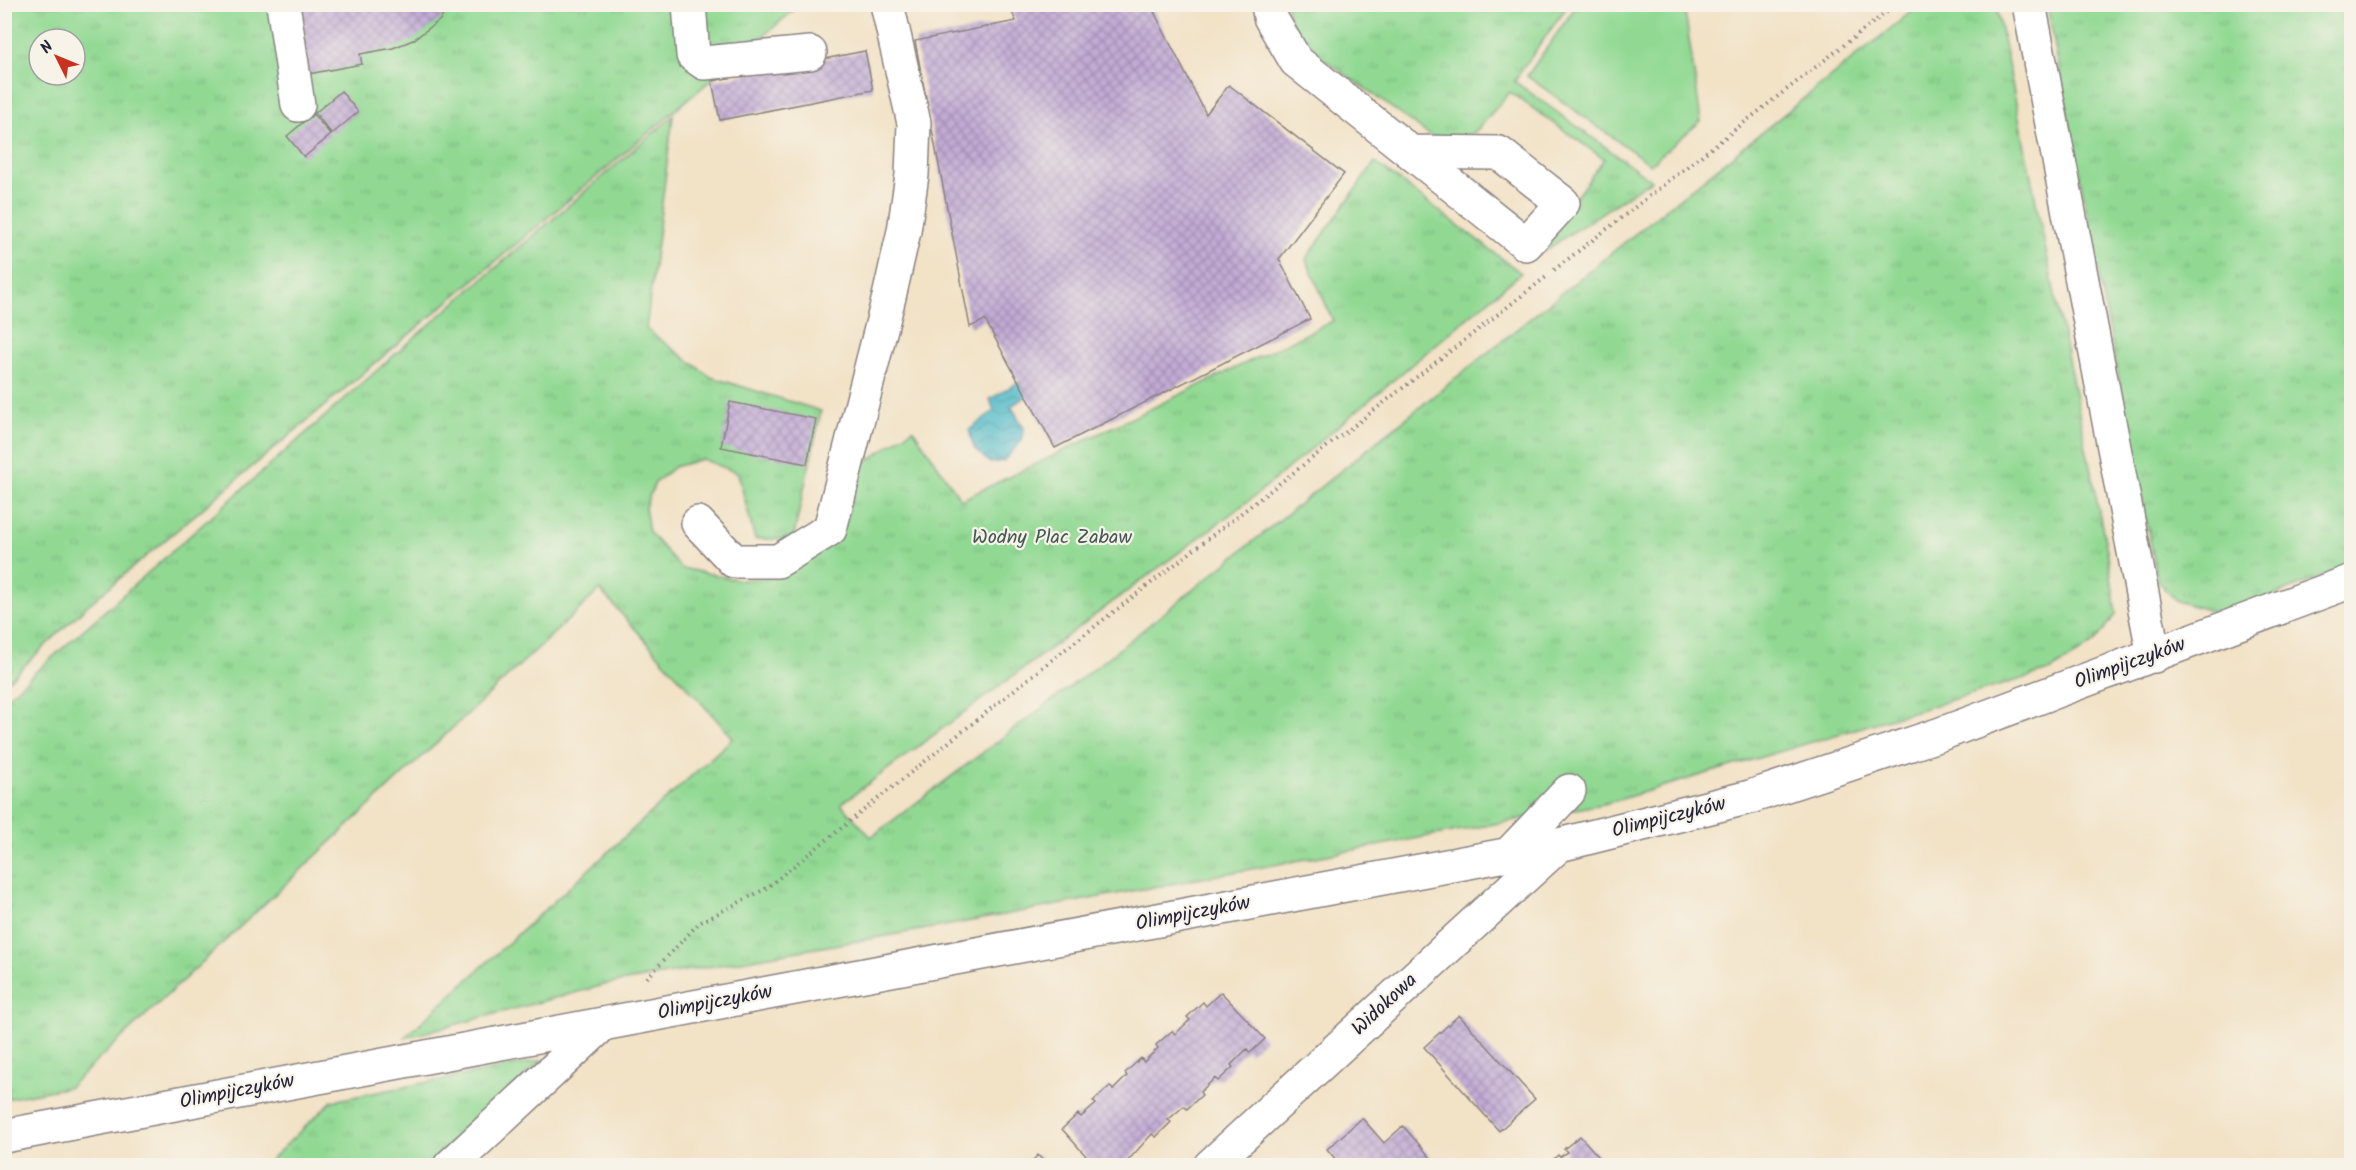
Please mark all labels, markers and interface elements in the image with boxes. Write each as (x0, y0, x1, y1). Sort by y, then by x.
north arrow (27, 27, 87, 87)
text: N (35, 36, 60, 60)
park label: Wodny Plac Zabaw (972, 522, 1132, 554)
street label: Olimpijczyków (2070, 629, 2191, 699)
street label: Olimpijczyków (1609, 788, 1730, 848)
street label: Olimpijczyków (1133, 887, 1254, 941)
street label: Widokowa (1345, 966, 1425, 1044)
street label: Olimpijczyków (655, 976, 776, 1030)
street label: Olimpijczyków (177, 1065, 298, 1119)

